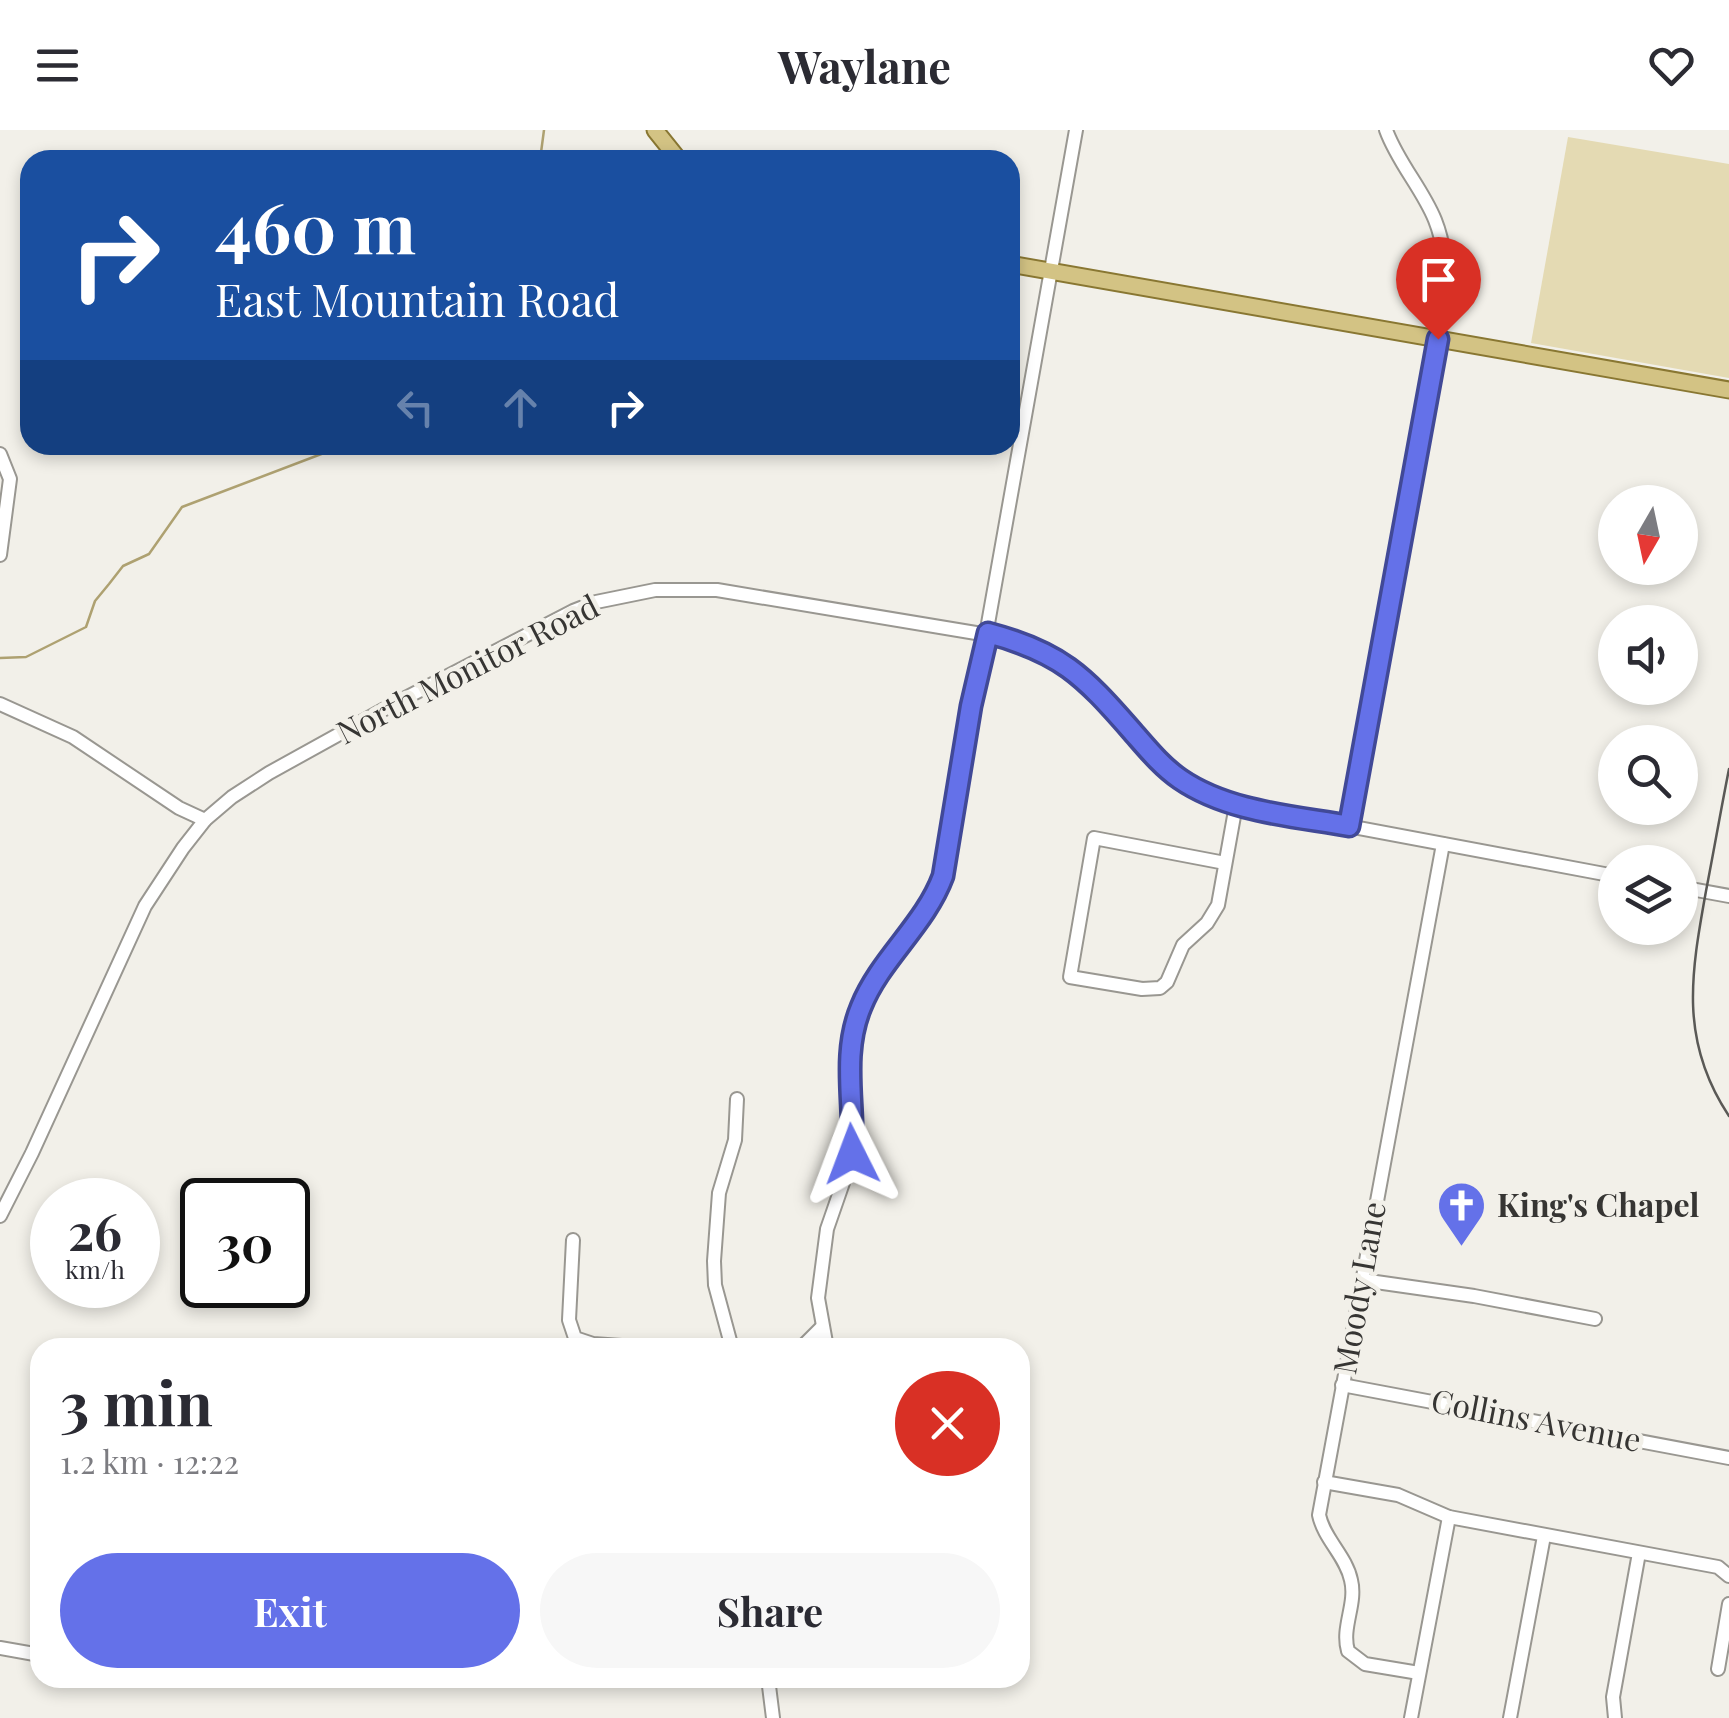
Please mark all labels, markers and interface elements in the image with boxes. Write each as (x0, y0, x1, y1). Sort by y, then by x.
text: Waylane (778, 35, 951, 95)
icon: menu (30, 38, 85, 93)
icon: heart (1644, 38, 1699, 93)
text: 460 m (215, 178, 416, 272)
icon: right (50, 190, 180, 320)
pin (1396, 237, 1481, 340)
icon: arrive (1411, 252, 1466, 307)
text: East Mountain Road (215, 268, 619, 328)
icon: left (388, 380, 443, 435)
icon: ahead (493, 380, 548, 435)
icon: right (598, 380, 653, 435)
north arrow (1598, 485, 1698, 585)
map controls (1598, 485, 1698, 945)
street label: North Monitor Road (329, 583, 605, 752)
button: sound (1598, 605, 1698, 705)
button: search (1598, 725, 1698, 825)
button: layers (1598, 845, 1698, 945)
position arrow (800, 1102, 904, 1206)
speed limit sign: 30 (180, 1178, 310, 1308)
church icon: King's Chapel (1436, 1180, 1488, 1248)
place label: King's Chapel (1497, 1182, 1700, 1225)
text: 26 (68, 1197, 122, 1264)
street label: Moody Lane (1321, 1198, 1394, 1377)
text: km/h (65, 1252, 125, 1285)
text: 3 min (60, 1361, 213, 1441)
button: close (895, 1371, 1000, 1476)
street label: Collins Avenue (1428, 1377, 1645, 1460)
text: 1.2 km · 12:22 (60, 1439, 239, 1482)
button: Exit (60, 1553, 520, 1668)
button: Share (540, 1553, 1000, 1668)

